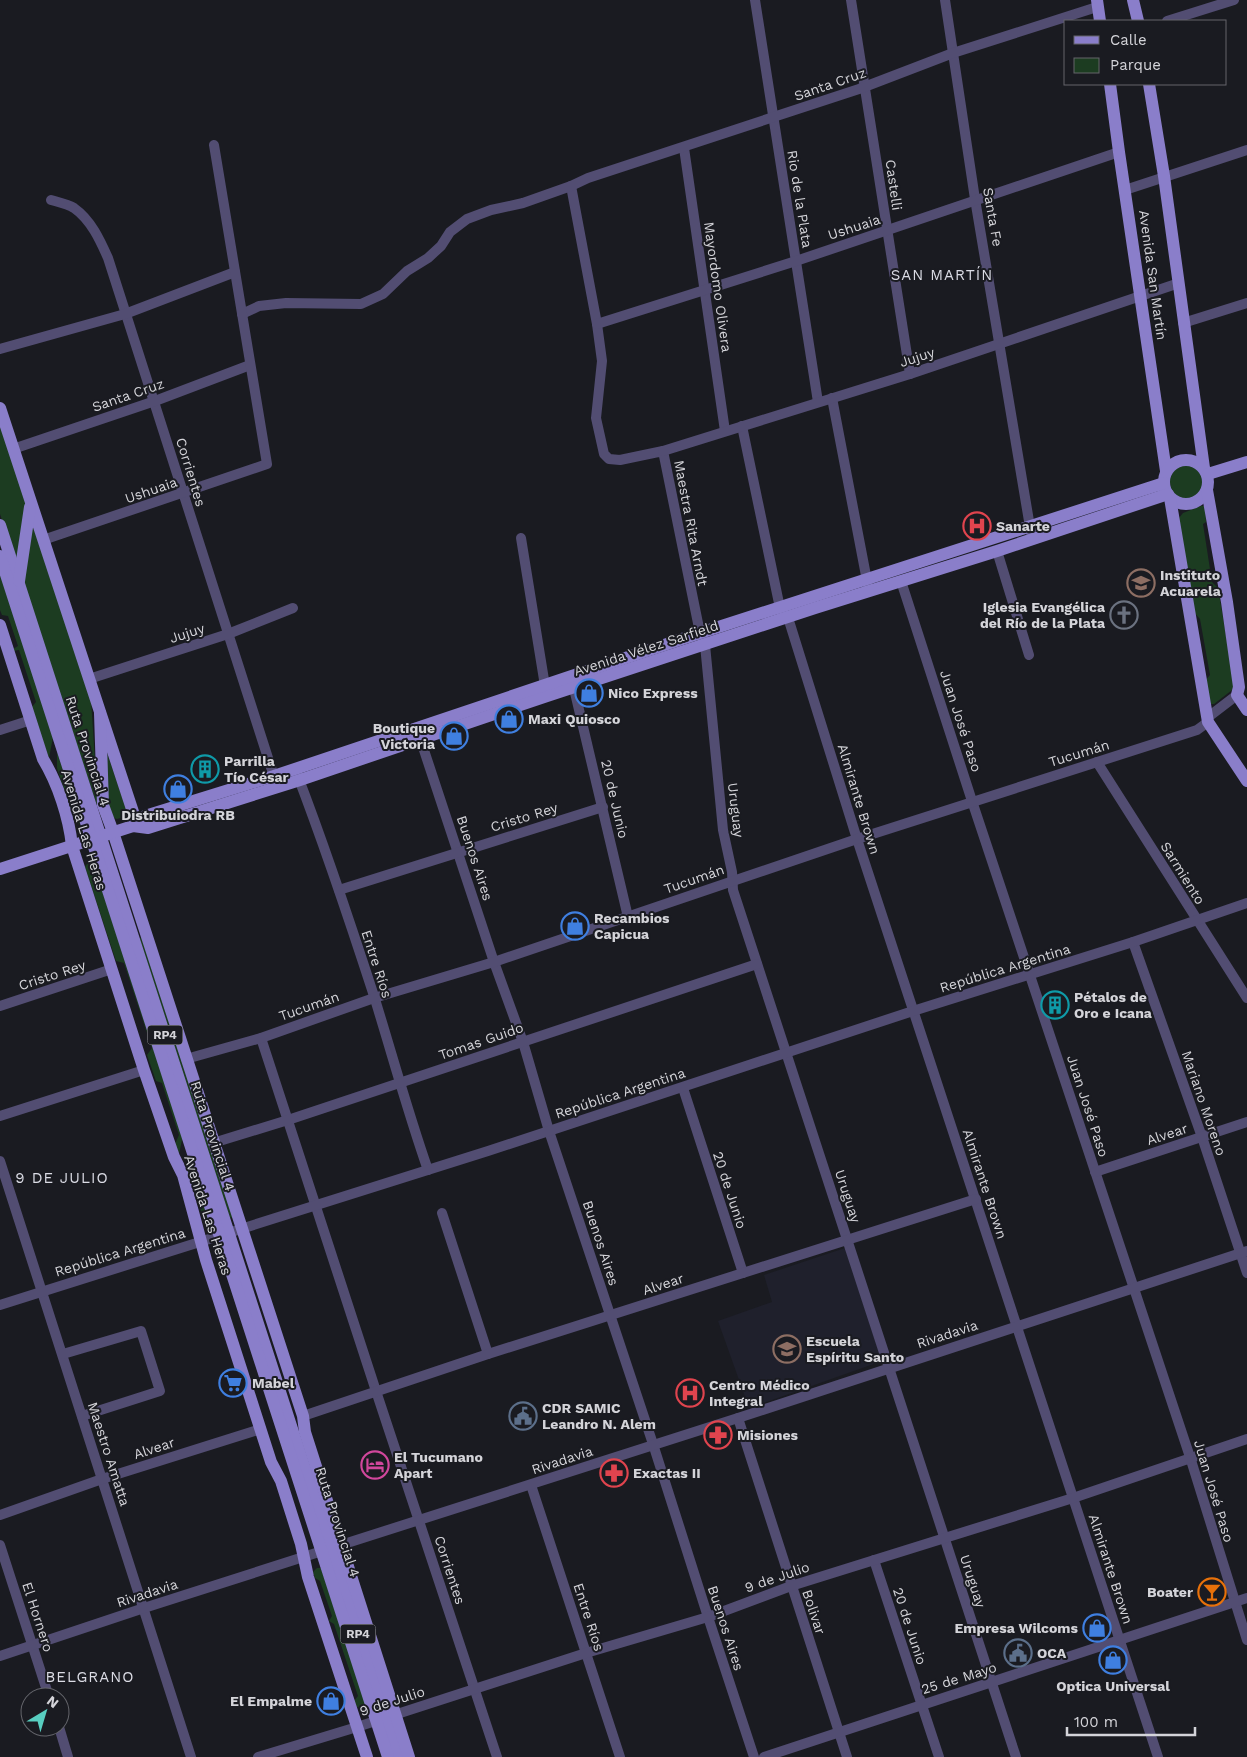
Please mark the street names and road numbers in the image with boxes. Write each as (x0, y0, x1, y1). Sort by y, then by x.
street label: Santa Cruz (792, 64, 868, 104)
street label: Rio de la Plata (784, 149, 816, 249)
street label: Castelli (883, 159, 905, 211)
street label: Santa Fe (980, 186, 1006, 248)
street label: Avenida San Martín (1136, 209, 1170, 341)
street label: Ushuaia (826, 211, 882, 243)
street label: Mayordomo Olivera (701, 221, 735, 353)
street label: Jujuy (897, 344, 937, 370)
street label: Santa Cruz (90, 375, 166, 415)
street label: Corrientes (173, 436, 209, 508)
street label: Maestra Rita Arndt (671, 459, 711, 587)
street label: Ushuaia (123, 474, 179, 506)
street label: Avenida Vélez Sarfield (572, 617, 720, 679)
street label: Jujuy (167, 620, 207, 646)
street label: Juan José Paso (937, 668, 985, 774)
street label: Ruta Provincial 4 (63, 694, 113, 808)
street label: Tucumán (1047, 736, 1111, 770)
street label: Almirante Brown (835, 742, 883, 856)
street label: 20 de Junio (598, 758, 632, 840)
street label: Avenida Las Heras (58, 768, 110, 892)
street label: Uruguay (725, 782, 747, 839)
street label: Cristo Rey (488, 799, 560, 835)
street label: Buenos Aires (454, 813, 496, 903)
street label: Sarmiento (1158, 839, 1208, 907)
street label: Tucumán (662, 861, 726, 897)
street label: Entre Ríos (359, 928, 395, 1000)
street label: República Argentina (938, 940, 1072, 996)
street label: Cristo Rey (16, 956, 88, 993)
street label: Tucumán (277, 988, 341, 1024)
street label: Tomas Guido (437, 1019, 525, 1063)
road number: RP4 (148, 1026, 182, 1044)
street label: Mariano Moreno (1179, 1048, 1229, 1158)
street label: Juan José Paso (1064, 1053, 1112, 1159)
street label: República Argentina (553, 1064, 687, 1122)
street label: Ruta Provincial 4 (188, 1079, 238, 1193)
street label: Alvear (1144, 1120, 1190, 1148)
street label: Almirante Brown (960, 1127, 1010, 1241)
street label: 20 de Junio (710, 1149, 750, 1231)
street label: Avenida Las Heras (181, 1153, 235, 1277)
street label: Uruguay (832, 1167, 864, 1225)
street label: Buenos Aires (580, 1198, 622, 1288)
street label: República Argentina (53, 1224, 187, 1280)
street label: Alvear (640, 1270, 686, 1298)
street label: Rivadavia (914, 1317, 980, 1351)
street label: Maestro Amatta (85, 1400, 133, 1508)
street label: Alvear (131, 1434, 177, 1462)
street label: Juan José Paso (1191, 1438, 1237, 1544)
street label: Rivadavia (529, 1443, 595, 1477)
street label: Ruta Provincial 4 (313, 1465, 363, 1579)
street label: Almirante Brown (1086, 1512, 1136, 1626)
street label: Corrientes (431, 1534, 469, 1606)
street label: Uruguay (957, 1552, 989, 1610)
street label: 9 de Julio (742, 1558, 812, 1596)
street label: Rivadavia (114, 1576, 180, 1610)
street label: El Hornero (19, 1580, 57, 1654)
street label: Entre Ríos (571, 1581, 607, 1653)
street label: Buenos Aires (705, 1583, 747, 1673)
street label: 20 de Junio (890, 1585, 930, 1667)
street label: Bolivar (799, 1588, 829, 1637)
road number: RP4 (340, 1625, 376, 1644)
street label: 25 de Mayo (919, 1659, 999, 1697)
street label: 9 de Julio (357, 1683, 427, 1719)

